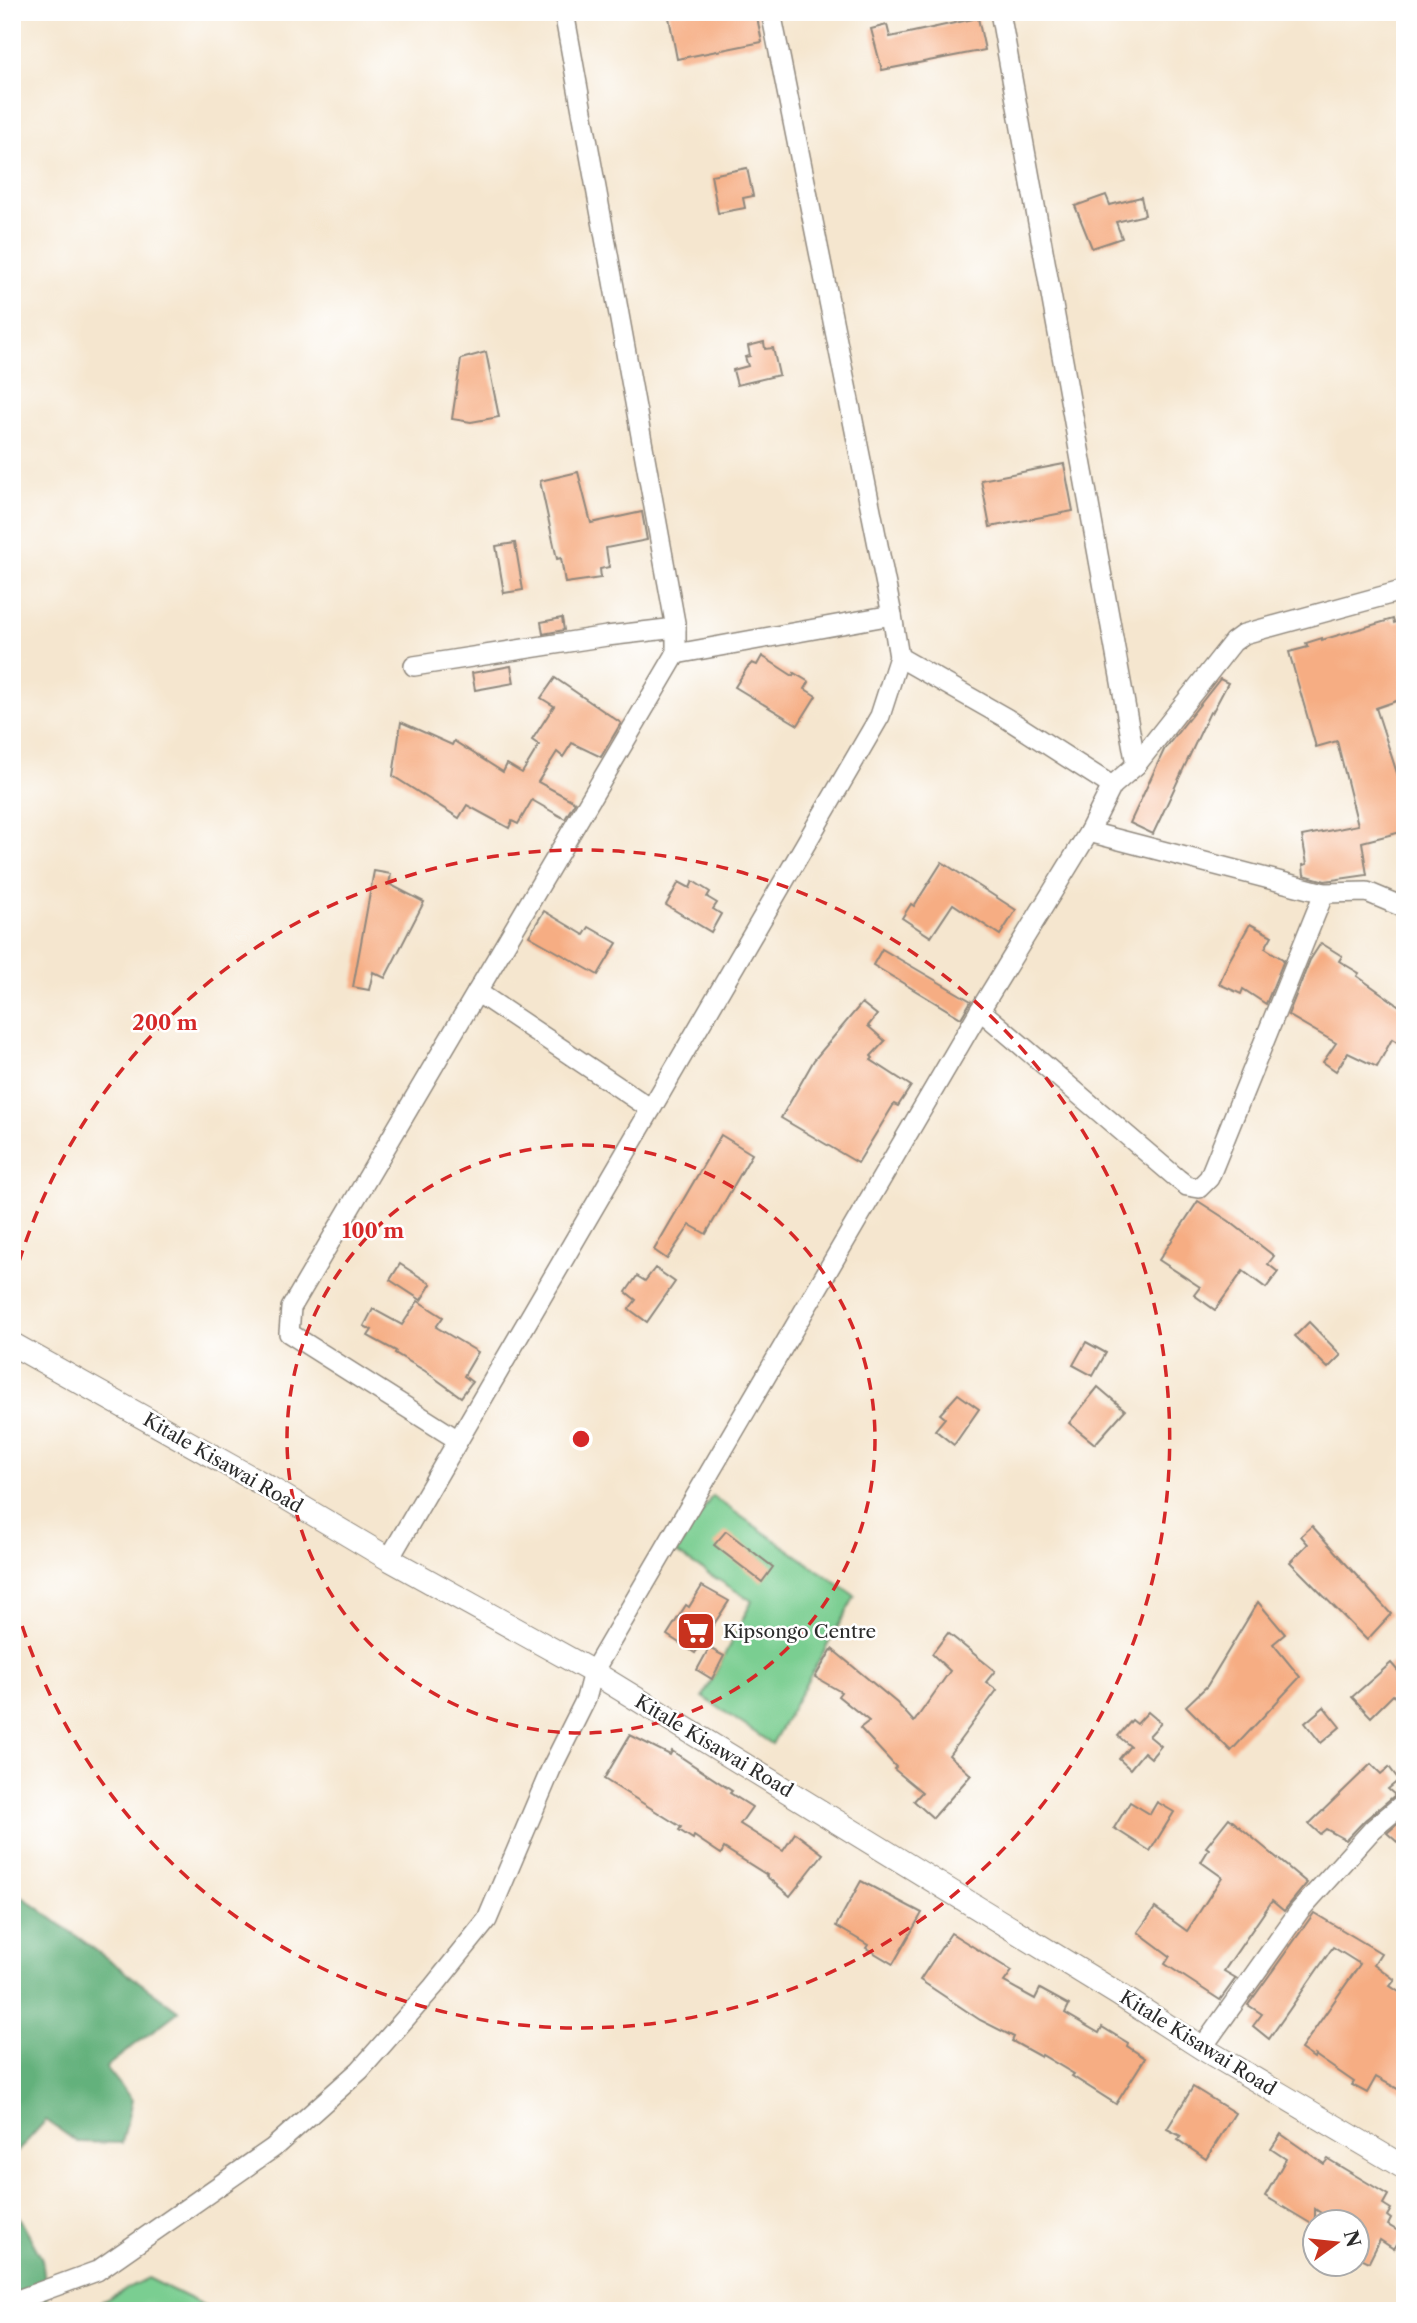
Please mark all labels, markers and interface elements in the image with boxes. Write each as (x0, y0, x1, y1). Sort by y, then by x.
text: 200 m (132, 1010, 198, 1035)
text: 100 m (342, 1218, 404, 1243)
street label: Kitale Kisawai Road (139, 1408, 307, 1518)
centre of rings (569, 1427, 593, 1451)
supermarket icon: Kipsongo Centre (675, 1610, 717, 1652)
place label: Kipsongo Centre (723, 1620, 876, 1643)
street label: Kitale Kisawai Road (631, 1690, 797, 1802)
street label: Kitale Kisawai Road (1116, 1986, 1281, 2101)
north arrow (1302, 2208, 1372, 2278)
text: N (1339, 2228, 1365, 2250)

